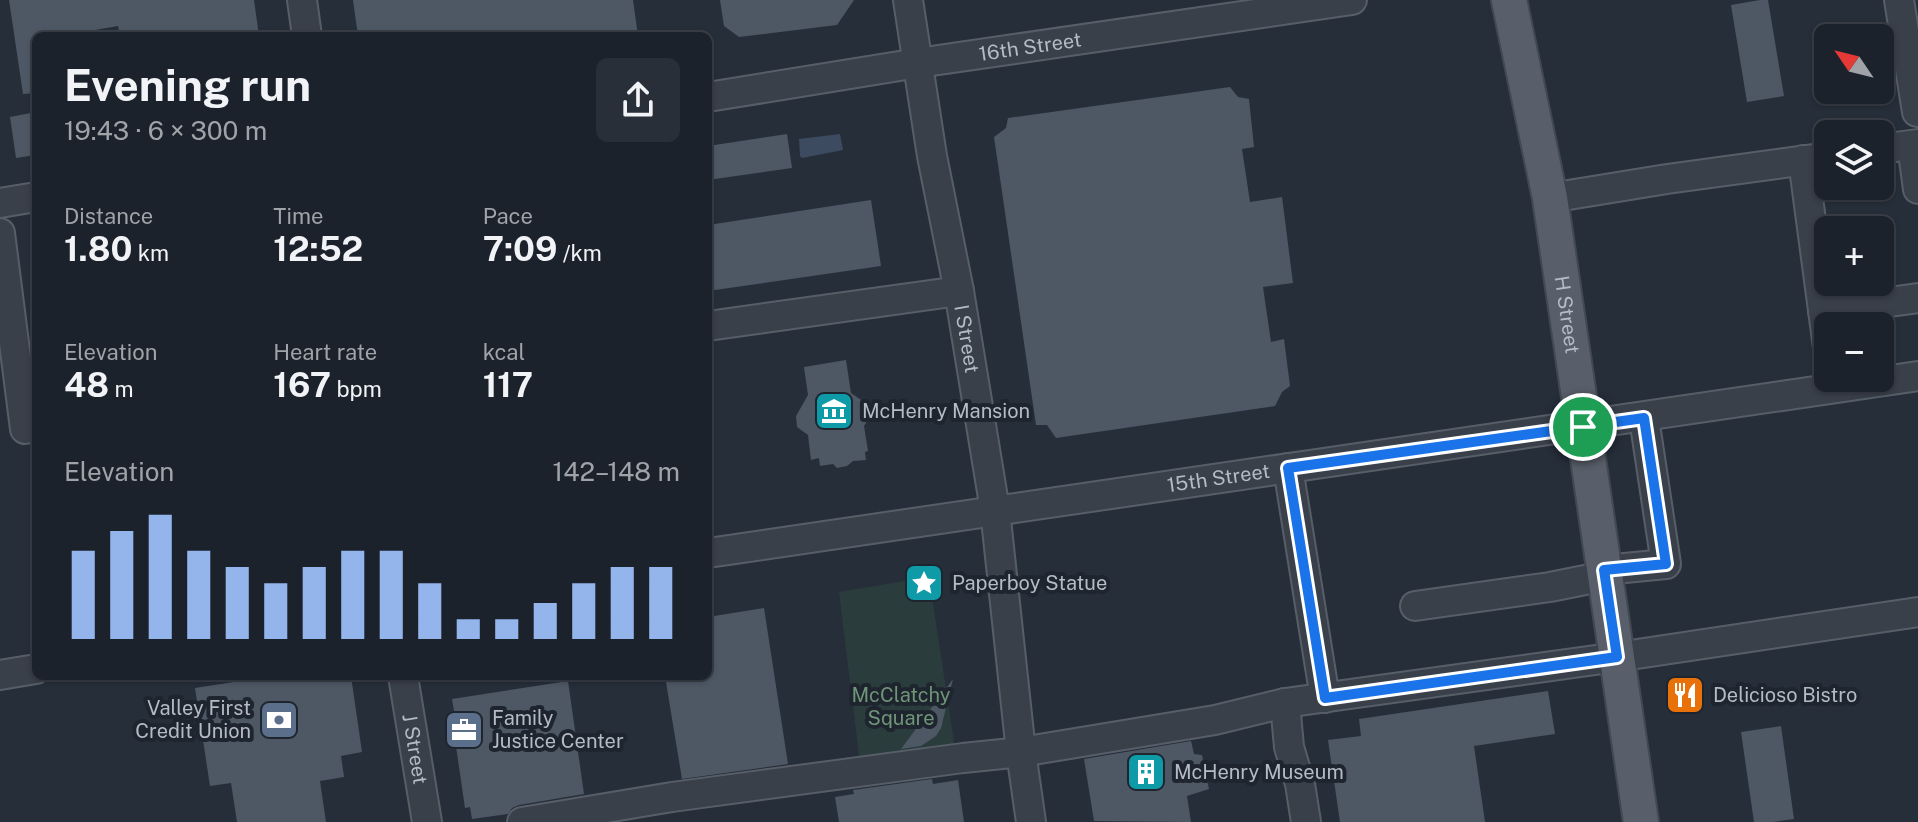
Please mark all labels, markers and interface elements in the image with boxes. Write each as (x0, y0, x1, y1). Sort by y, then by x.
north arrow (1814, 24, 1894, 104)
map controls (1814, 24, 1894, 392)
street label: 16th Street (977, 27, 1083, 66)
button: share (596, 58, 680, 142)
text: Evening run (64, 59, 311, 111)
text: 19:43 · 6 × 300 m (64, 115, 267, 146)
button: layers (1814, 120, 1894, 200)
text: Distance (64, 203, 153, 229)
text: Time (273, 203, 323, 229)
text: Pace (483, 203, 533, 229)
button: + (1814, 216, 1894, 296)
text: 1.80 (64, 229, 132, 269)
text: 12:52 (273, 229, 363, 269)
text: 7:09 (483, 229, 557, 269)
text: km (132, 240, 169, 266)
text: /km (557, 240, 602, 266)
street label: H Street (1549, 274, 1585, 355)
street label: I Street (949, 303, 984, 375)
button: − (1814, 312, 1894, 392)
text: Elevation (64, 339, 157, 365)
text: Heart rate (273, 339, 377, 365)
text: kcal (483, 339, 525, 365)
text: 48 (64, 365, 109, 405)
text: 167 (273, 365, 331, 405)
text: 117 (483, 365, 533, 405)
text: m (109, 376, 134, 402)
text: bpm (331, 376, 382, 402)
museum icon: McHenry Mansion (813, 390, 855, 432)
pin (1549, 393, 1617, 461)
place label: McHenry Mansion (862, 399, 1030, 423)
icon: arrive (1561, 405, 1605, 449)
text: Elevation (64, 456, 174, 487)
text: 142–148 m (553, 456, 680, 487)
street label: 15th Street (1166, 459, 1271, 497)
place icon: Paperboy Statue (903, 562, 945, 604)
place label: Paperboy Statue (952, 571, 1107, 595)
restaurant icon: Delicioso Bistro (1664, 674, 1706, 716)
park label: McClatchy Square (852, 683, 951, 730)
place label: Delicioso Bistro (1713, 683, 1857, 707)
place label: Valley First Credit Union (135, 696, 251, 743)
bank icon: Valley First Credit Union (258, 699, 300, 741)
place label: Family Justice Center (492, 706, 624, 753)
office icon: Family Justice Center (443, 709, 485, 751)
street label: J Street (397, 712, 433, 786)
building icon: McHenry Museum (1125, 751, 1167, 793)
place label: McHenry Museum (1174, 760, 1344, 784)

